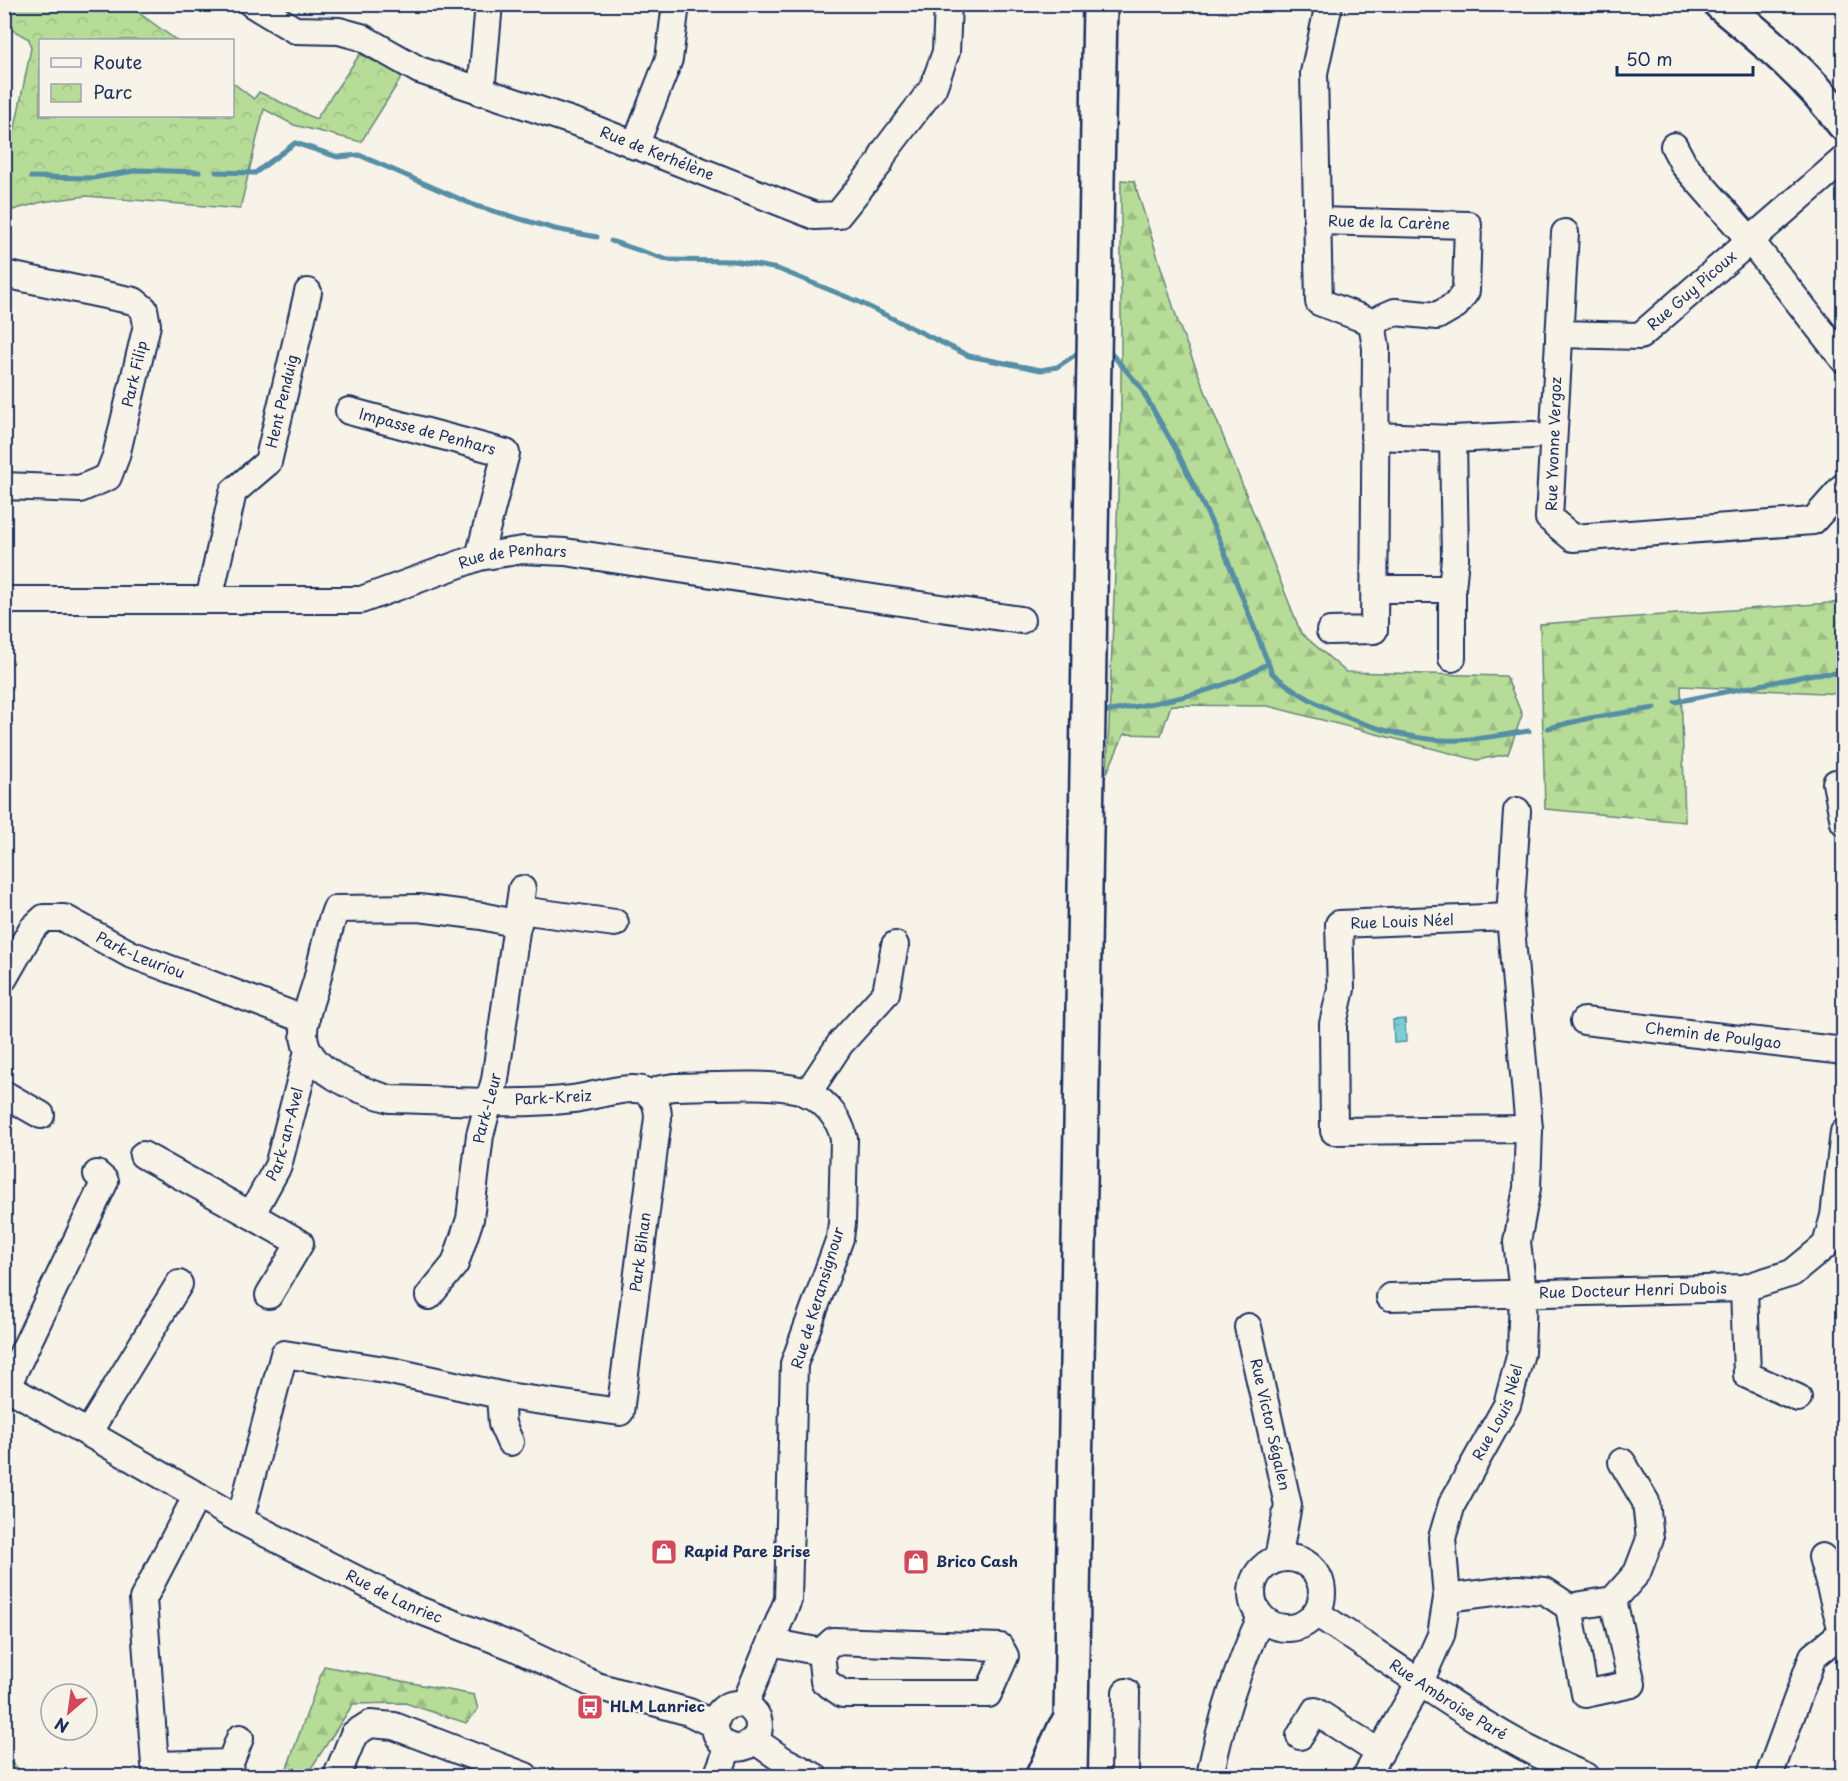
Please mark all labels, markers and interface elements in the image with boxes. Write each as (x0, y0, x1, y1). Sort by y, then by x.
legend (39, 39, 234, 117)
scale bar (1617, 39, 1754, 77)
text: 50 m (1626, 45, 1673, 72)
text: Route (93, 48, 143, 75)
text: Parc (93, 78, 132, 105)
street label: Rue de Kerhélène (597, 119, 718, 185)
street label: Rue de la Carène (1328, 208, 1450, 235)
street label: Rue Guy Picoux (1641, 244, 1741, 335)
street label: Park Filip (115, 338, 152, 409)
street label: Hent Penduig (259, 352, 303, 450)
street label: Rue Yvonne Vergoz (1539, 376, 1566, 512)
street label: Impasse de Penhars (357, 401, 499, 460)
street label: Rue de Penhars (455, 537, 567, 574)
street label: Rue Louis Néel (1350, 907, 1454, 934)
street label: Park-Leuriou (92, 925, 188, 984)
street label: Chemin de Poulgao (1644, 1015, 1783, 1054)
street label: Park-Leur (466, 1071, 506, 1145)
street label: Park-Kreiz (514, 1083, 592, 1110)
street label: Park-an-Avel (259, 1085, 308, 1185)
street label: Park Bihan (623, 1211, 656, 1293)
street label: Rue de Keransignour (784, 1224, 849, 1371)
street label: Rue Docteur Henri Dubois (1539, 1275, 1727, 1303)
street label: Rue Victor Ségalen (1245, 1356, 1297, 1493)
street label: Rue Louis Néel (1465, 1361, 1527, 1464)
shop icon: Rapid Pare Brise (649, 1537, 679, 1567)
place label: Rapid Pare Brise (684, 1539, 810, 1562)
shop icon: Brico Cash (901, 1547, 931, 1577)
place label: Brico Cash (936, 1549, 1018, 1572)
street label: Rue de Lanriec (342, 1563, 446, 1628)
street label: Rue Ambroise Paré (1385, 1652, 1512, 1745)
north arrow (39, 1682, 99, 1742)
bus stop icon: HLM Lanriec (575, 1692, 605, 1722)
place label: HLM Lanriec (610, 1694, 705, 1717)
text: N (50, 1712, 73, 1740)

